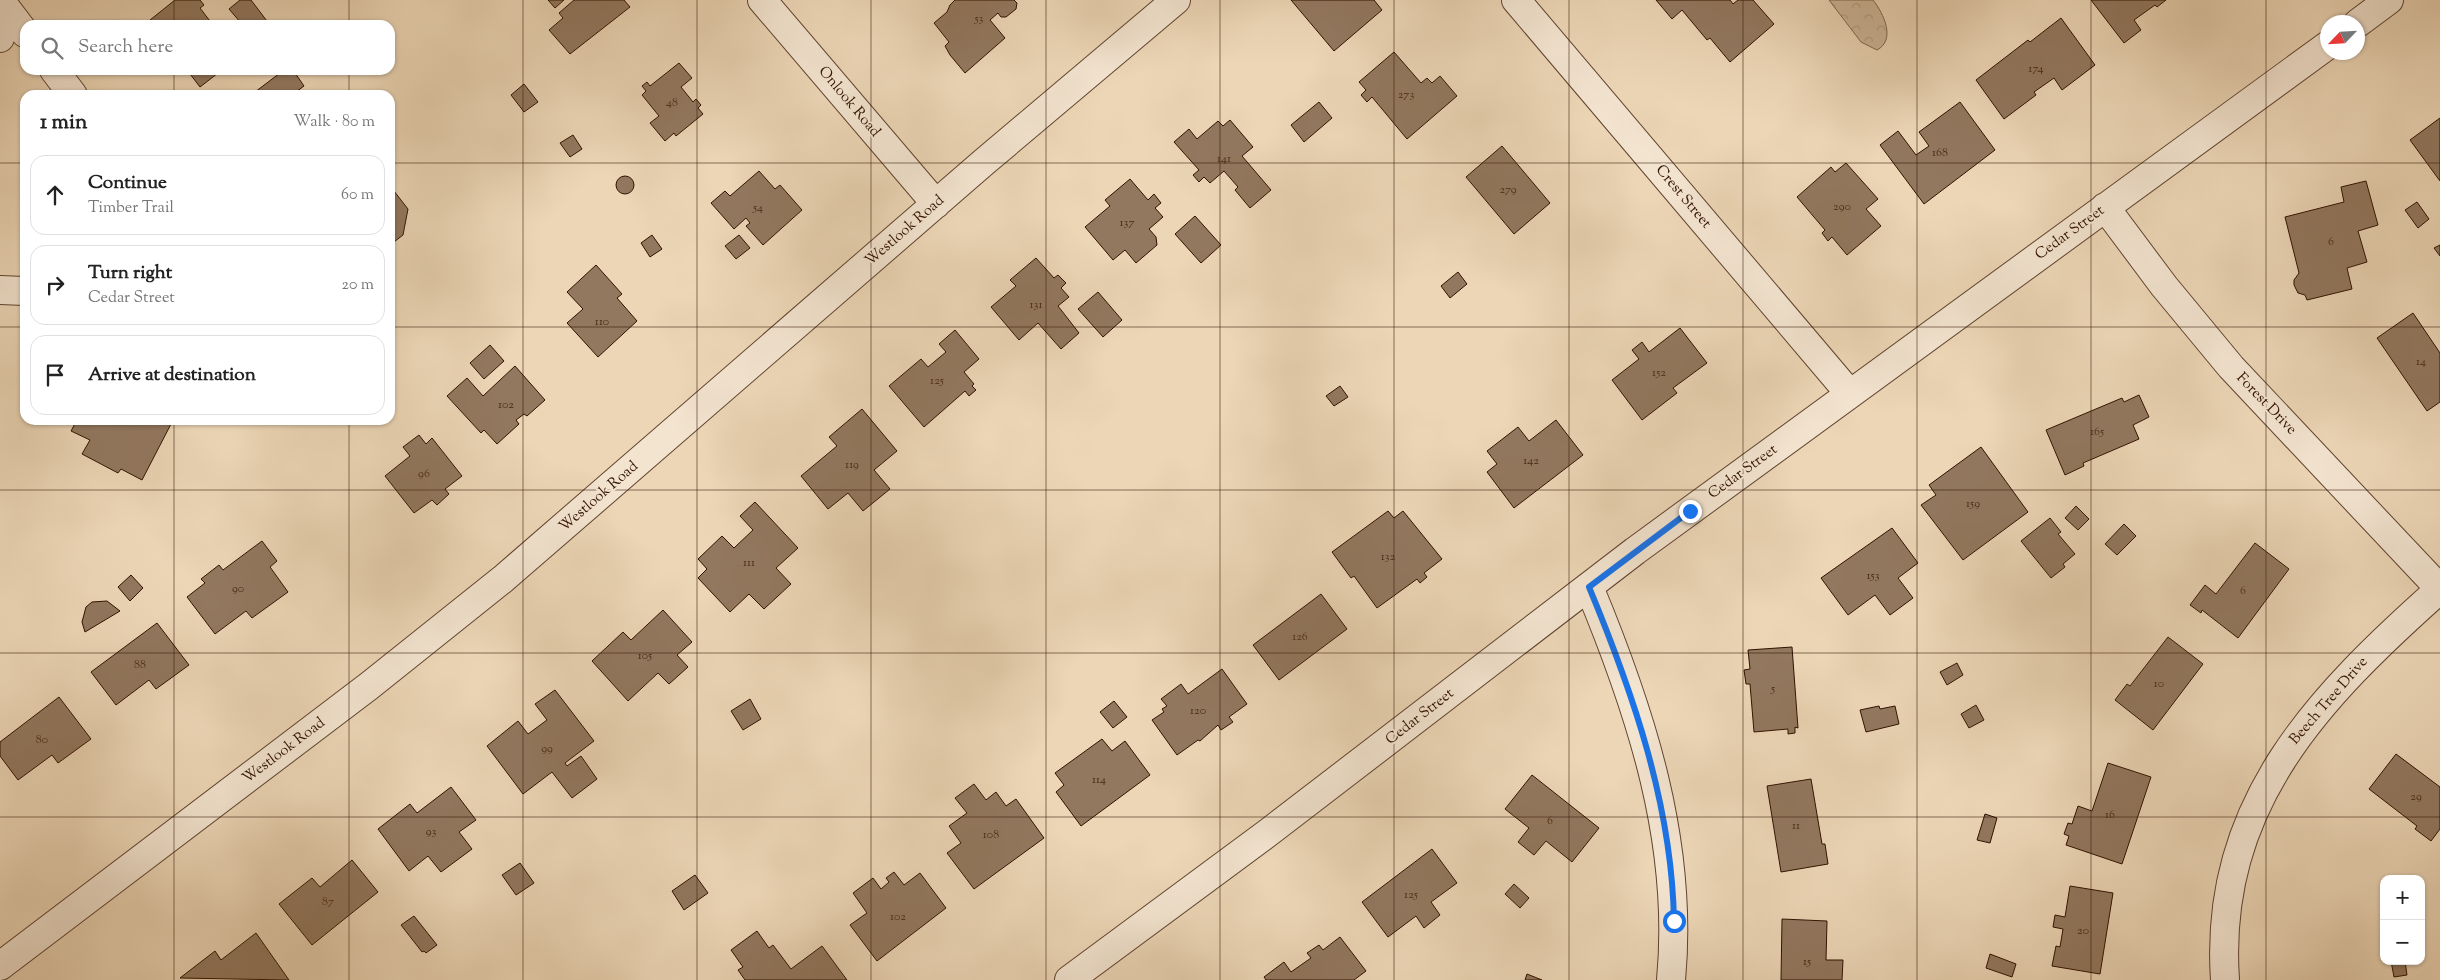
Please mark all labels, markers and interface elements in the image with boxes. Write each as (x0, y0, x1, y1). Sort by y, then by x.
house number: 53 (974, 10, 984, 28)
north arrow (2320, 15, 2365, 60)
search box (20, 20, 395, 75)
icon: search (38, 34, 66, 62)
text: Search here (78, 34, 173, 61)
house number: 174 (2028, 60, 2044, 78)
street label: Onlook Road (813, 62, 885, 143)
house number: 273 (1398, 86, 1414, 104)
house number: 48 (666, 94, 678, 112)
text: 1 min (40, 108, 87, 138)
text: Walk · 80 m (293, 111, 375, 134)
house number: 168 (1932, 144, 1948, 162)
house number: 141 (1217, 150, 1231, 168)
street label: Crest Street (1650, 161, 1716, 233)
text: Continue (88, 170, 167, 197)
icon: ahead (41, 181, 69, 209)
house number: 279 (1499, 181, 1517, 199)
text: 60 m (341, 184, 374, 207)
street label: Westlook Road (861, 190, 950, 271)
text: Timber Trail (88, 197, 174, 220)
house number: 290 (1833, 198, 1851, 216)
house number: 54 (752, 199, 763, 217)
street label: Cedar Street (2031, 201, 2109, 265)
house number: 137 (1120, 214, 1134, 232)
house number: 6 (2328, 233, 2334, 251)
text: Turn right (88, 260, 172, 287)
icon: right (41, 271, 69, 299)
text: 20 m (341, 274, 374, 297)
text: Cedar Street (88, 287, 175, 310)
house number: 131 (1029, 296, 1043, 314)
house number: 110 (595, 313, 609, 331)
house number: 14 (2416, 353, 2426, 371)
icon: arrive (41, 361, 69, 389)
text: Arrive at destination (88, 362, 256, 389)
house number: 152 (1652, 364, 1666, 382)
street label: Forest Drive (2231, 368, 2301, 440)
house number: 125 (930, 372, 944, 390)
house number: 102 (498, 396, 514, 414)
house number: 165 (2090, 423, 2104, 441)
street label: Cedar Street (1704, 440, 1782, 504)
house number: 142 (1523, 452, 1539, 470)
street label: Westlook Road (555, 456, 644, 537)
house number: 119 (845, 456, 859, 474)
house number: 96 (418, 465, 430, 483)
house number: 159 (1966, 495, 1980, 513)
route end (1679, 500, 1702, 523)
house number: 132 (1381, 548, 1396, 566)
house number: 111 (743, 554, 755, 572)
house number: 153 (1866, 567, 1880, 585)
house number: 90 (232, 580, 244, 598)
house number: 6 (2240, 582, 2246, 600)
house number: 126 (1292, 628, 1308, 646)
house number: 105 (638, 647, 652, 665)
street label: Beech Tree Drive (2285, 653, 2373, 749)
house number: 88 (134, 656, 146, 674)
house number: 10 (2154, 675, 2164, 693)
house number: 5 (1770, 680, 1775, 698)
street label: Cedar Street (1381, 684, 1459, 750)
house number: 120 (1190, 702, 1206, 720)
street label: Westlook Road (238, 713, 330, 789)
house number: 80 (36, 731, 48, 749)
house number: 99 (541, 740, 553, 758)
house number: 114 (1092, 771, 1106, 789)
house number: 29 (2410, 788, 2422, 806)
house number: 16 (2105, 806, 2115, 824)
house number: 6 (1547, 812, 1553, 830)
house number: 11 (1792, 817, 1800, 835)
house number: 93 (426, 823, 436, 841)
house number: 108 (983, 826, 999, 844)
map controls (2380, 875, 2425, 965)
button: + (2380, 875, 2425, 920)
house number: 125 (1404, 886, 1418, 904)
house number: 87 (322, 893, 334, 911)
house number: 102 (890, 908, 906, 926)
route start (1663, 910, 1686, 933)
button: − (2380, 920, 2425, 965)
house number: 20 (2077, 922, 2089, 940)
house number: 15 (1803, 953, 1811, 971)

